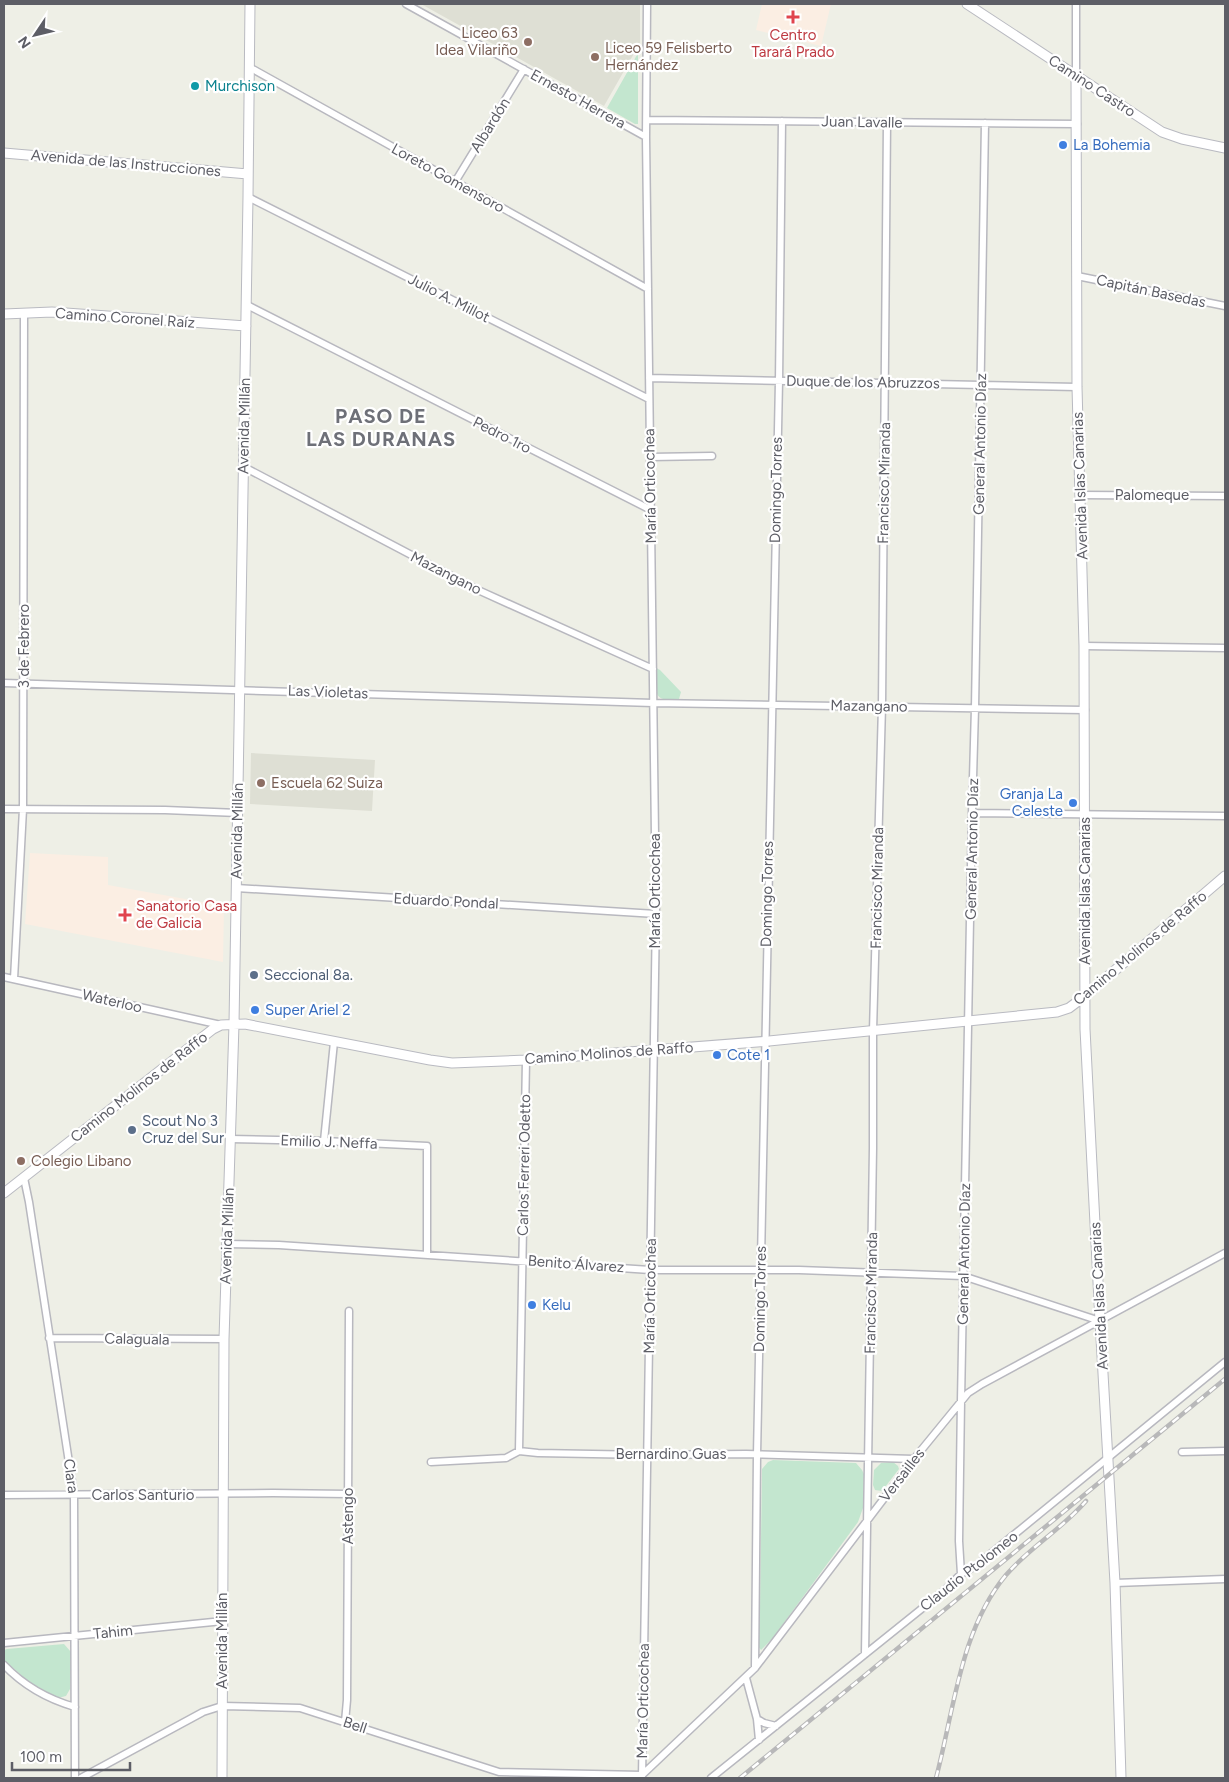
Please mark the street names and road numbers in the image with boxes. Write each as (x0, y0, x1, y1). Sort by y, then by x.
street label: Camino Castro (1045, 51, 1139, 121)
street label: Ernesto Herrera (527, 65, 629, 133)
street label: Albardón (466, 94, 514, 156)
street label: Juan Lavalle (821, 112, 903, 132)
street label: Loreto Gomensoro (388, 139, 508, 217)
street label: Avenida de las Instrucciones (30, 146, 222, 180)
street label: Julio A. Millot (405, 270, 493, 326)
street label: Capitán Basedas (1095, 271, 1207, 311)
street label: Camino Coronel Raíz (54, 304, 196, 332)
street label: Duque de los Abruzzos (786, 372, 940, 392)
street label: General Antonio Díaz (970, 373, 990, 515)
street label: Avenida Millán (234, 378, 254, 474)
street label: Avenida Islas Canarias (1068, 412, 1092, 560)
street label: Pedro 1ro (470, 413, 534, 457)
street label: Francisco Miranda (874, 422, 894, 544)
street label: María Orticochea (640, 428, 660, 544)
street label: Domingo Torres (766, 437, 786, 543)
street label: Palomeque (1115, 486, 1189, 504)
street label: Mazangano (407, 547, 485, 599)
street label: 3 de Febrero (15, 603, 33, 688)
street label: Las Violetas (287, 682, 369, 702)
street label: Mazangano (830, 696, 908, 716)
street label: General Antonio Díaz (962, 778, 982, 920)
street label: Avenida Millán (227, 783, 247, 879)
street label: Avenida Islas Canarias (1076, 817, 1094, 965)
street label: Francisco Miranda (867, 827, 887, 949)
street label: María Orticochea (646, 833, 664, 949)
street label: Domingo Torres (757, 841, 777, 947)
street label: Camino Molinos de Raffo (1070, 887, 1211, 1009)
street label: Eduardo Pondal (393, 889, 499, 913)
street label: Waterloo (80, 985, 144, 1017)
street label: Camino Molinos de Raffo (67, 1028, 211, 1146)
street label: Camino Molinos de Raffo (524, 1038, 694, 1068)
street label: Carlos Ferreri Odetto (514, 1094, 534, 1236)
street label: Emilio J. Neffa (280, 1131, 378, 1153)
street label: General Antonio Díaz (954, 1183, 974, 1325)
street label: Avenida Millán (216, 1187, 238, 1285)
street label: Avenida Islas Canarias (1086, 1222, 1112, 1370)
street label: Francisco Miranda (861, 1232, 881, 1354)
street label: María Orticochea (640, 1238, 660, 1354)
street label: Domingo Torres (750, 1246, 770, 1352)
street label: Benito Álvarez (527, 1252, 625, 1276)
street label: Calaguala (104, 1329, 170, 1349)
street label: Bernardino Guas (616, 1445, 726, 1463)
street label: Versailles (876, 1445, 928, 1505)
street label: Clara (60, 1458, 82, 1494)
street label: Carlos Santurio (92, 1486, 195, 1504)
street label: Astengo (339, 1487, 357, 1544)
street label: Claudio Ptolomeo (916, 1527, 1022, 1615)
street label: Avenida Millán (213, 1593, 231, 1689)
street label: Tahim (92, 1621, 134, 1643)
street label: María Orticochea (633, 1643, 653, 1759)
street label: Bell (341, 1713, 369, 1737)

